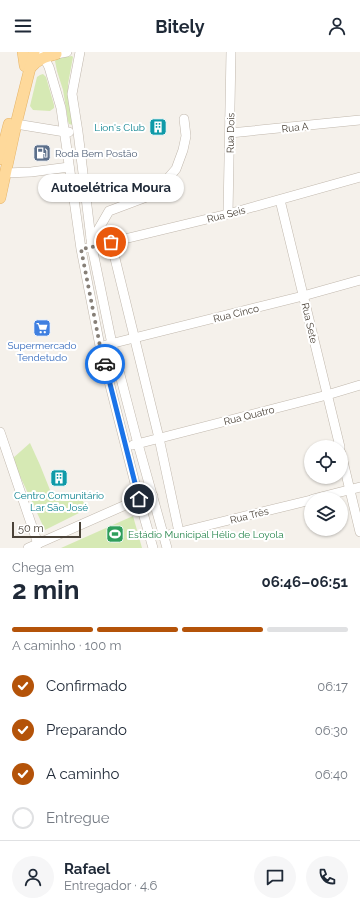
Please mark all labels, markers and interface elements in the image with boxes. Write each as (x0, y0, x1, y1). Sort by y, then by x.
icon: menu (12, 15, 34, 37)
icon: person (326, 15, 348, 37)
text: Bitely (155, 16, 205, 37)
street label: Rua Dois (225, 113, 236, 153)
building icon: Lion's Club (148, 117, 168, 137)
street label: Rua A (281, 121, 309, 134)
place label: Lion's Club (94, 122, 145, 133)
fuel station icon: Roda Bem Postão (32, 143, 52, 163)
place label: Roda Bem Postão (55, 148, 138, 159)
callout: Autoelétrica Moura (38, 174, 184, 202)
text: Autoelétrica Moura (51, 180, 171, 195)
street label: Rua Seis (206, 204, 247, 225)
pin (94, 225, 128, 259)
icon: bag (100, 231, 122, 253)
street label: Rua Cinco (212, 302, 260, 324)
street label: Rua Sete (299, 302, 320, 345)
supermarket icon: Supermercado Tendetudo (32, 318, 52, 338)
place label: Supermercado Tendetudo (7, 340, 77, 363)
courier (85, 344, 125, 384)
icon: car (94, 353, 116, 375)
street label: Rua Quatro (223, 404, 276, 427)
map controls (304, 440, 348, 536)
button: locate (304, 440, 348, 484)
building icon: Centro Comunitário Lar São José (49, 468, 69, 488)
pin (122, 482, 156, 516)
icon: home (128, 488, 150, 510)
place label: Centro Comunitário Lar São José (14, 490, 104, 513)
button: layers (304, 492, 348, 536)
street label: Rua Três (229, 505, 270, 526)
scale bar (12, 520, 81, 539)
text: 50 m (18, 522, 44, 535)
sports icon: Estádio Municipal Hélio de Loyola (105, 524, 125, 544)
place label: Estádio Municipal Hélio de Loyola (128, 529, 284, 540)
text: Chega em (12, 560, 74, 575)
text: 06:46–06:51 (262, 573, 348, 591)
text: 2 min (12, 575, 79, 605)
text: A caminho · 100 m (12, 638, 121, 653)
icon: check (12, 675, 34, 697)
text: Confirmado (46, 677, 127, 695)
text: 06:17 (317, 679, 348, 694)
icon: check (12, 719, 34, 741)
text: Preparando (46, 721, 127, 739)
text: 06:30 (315, 723, 348, 738)
icon: check (12, 763, 34, 785)
text: A caminho (46, 765, 119, 783)
text: 06:40 (315, 767, 348, 782)
text: Entregue (46, 809, 110, 827)
button: person (12, 856, 54, 898)
button: chat (254, 856, 296, 898)
button: phone (306, 856, 348, 898)
text: Rafael (64, 860, 110, 878)
text: Entregador · 4.6 (64, 878, 157, 893)

